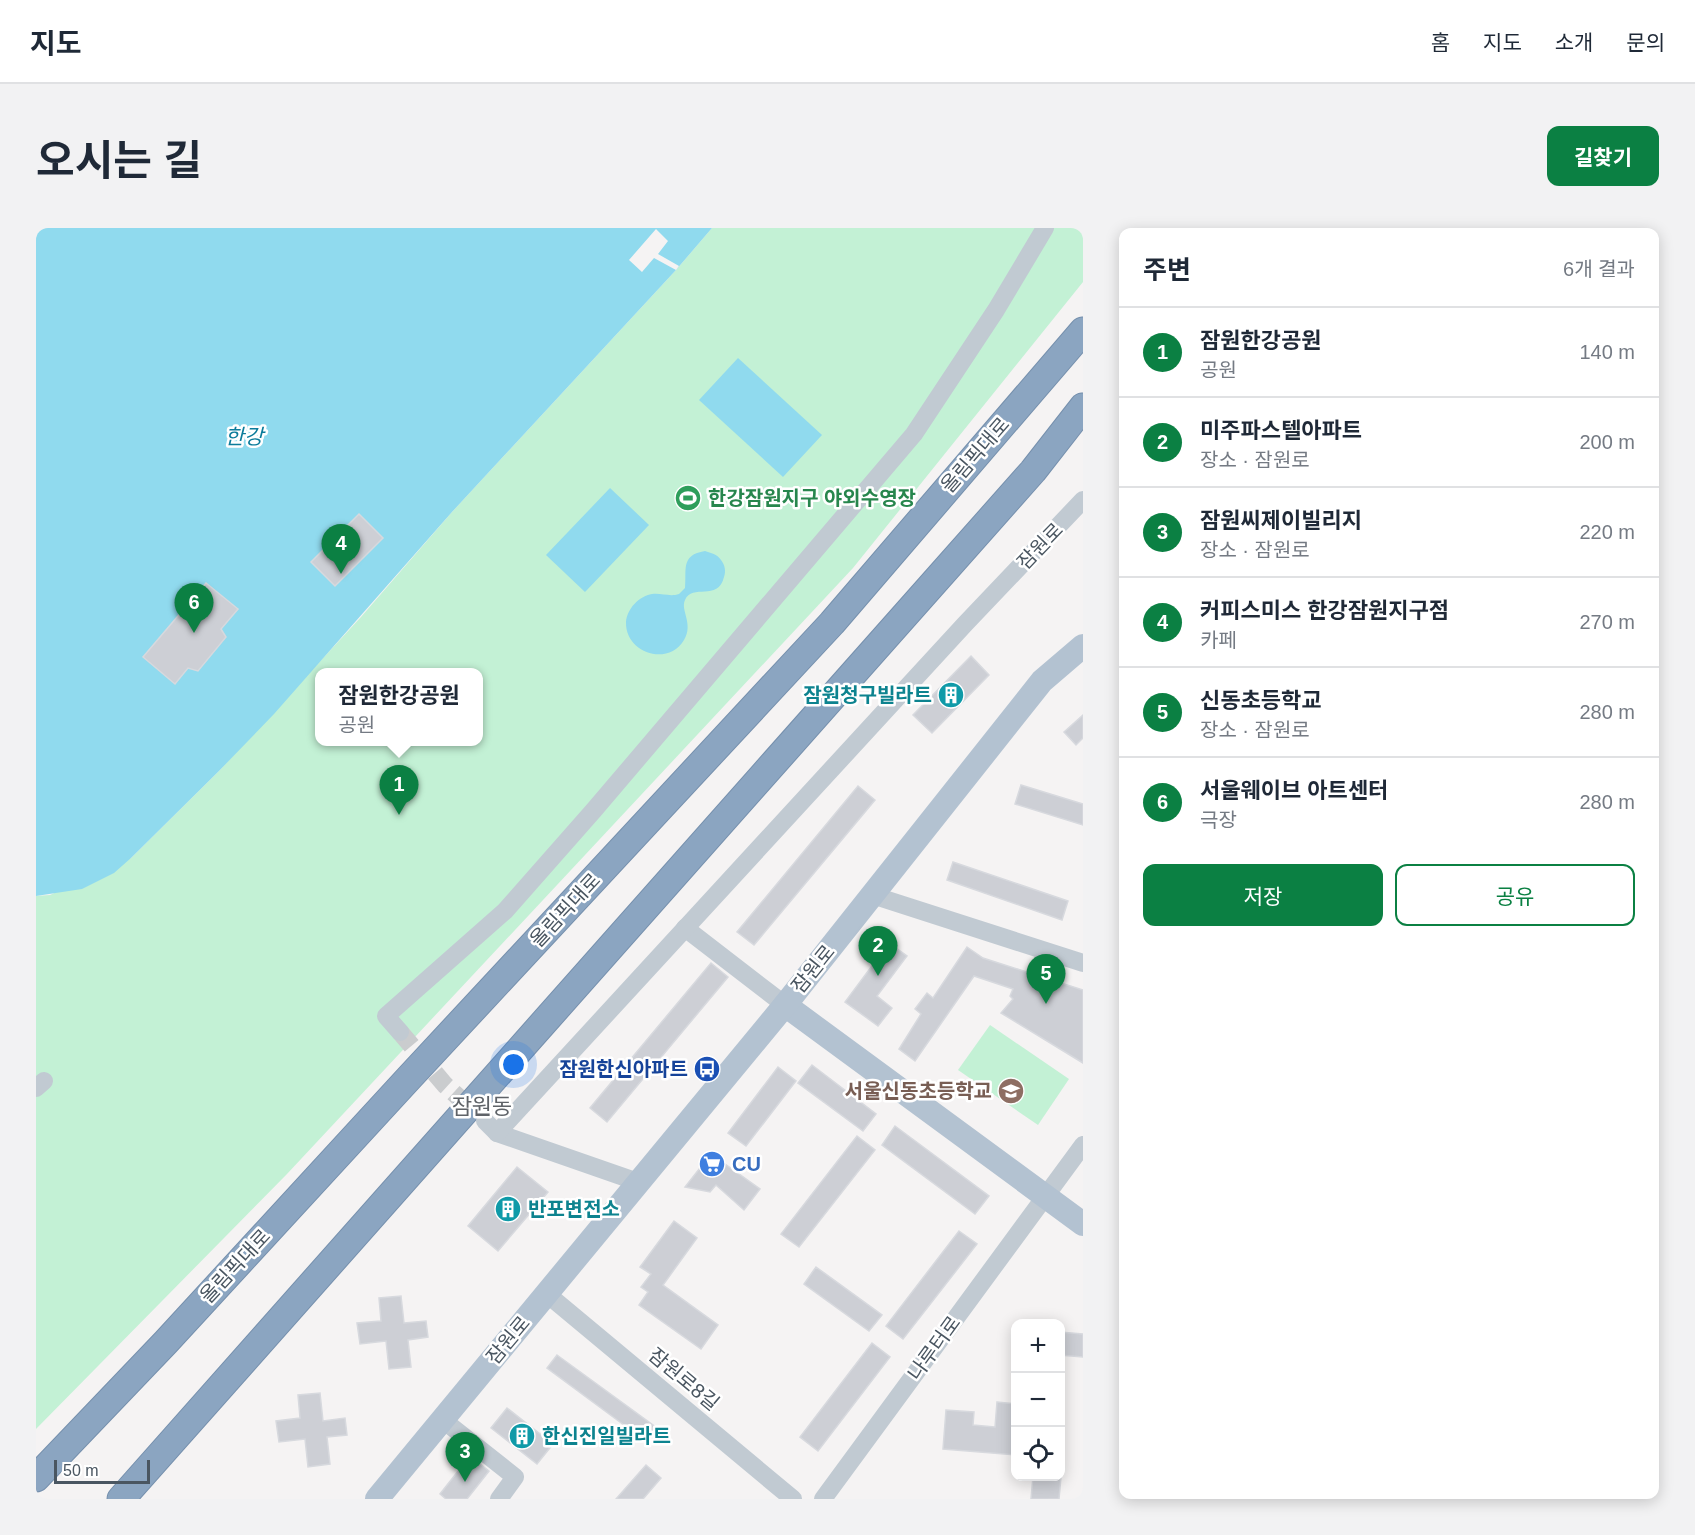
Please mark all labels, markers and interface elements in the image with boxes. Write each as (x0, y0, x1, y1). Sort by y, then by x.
text: 지도 (30, 28, 82, 59)
text: 홈 (1431, 31, 1450, 54)
text: 지도 (1483, 31, 1522, 54)
text: 소개 (1555, 31, 1593, 54)
text: 문의 (1626, 31, 1665, 54)
button: 길찾기 (1547, 126, 1659, 186)
text: 오시는 길 (36, 137, 202, 184)
text: 주변 (1143, 255, 1191, 285)
text: 6개 결과 (1563, 258, 1635, 280)
text: 잠원한강공원 (1200, 328, 1321, 353)
text: 1 (1157, 341, 1168, 363)
text: 140 m (1579, 341, 1635, 363)
text: 공원 (1200, 359, 1237, 381)
street label: 올림픽대로 (937, 413, 1013, 497)
text: 미주파스텔아파트 (1200, 418, 1362, 443)
water label: 한강 (225, 425, 266, 448)
text: 2 (1157, 431, 1168, 453)
text: 200 m (1579, 431, 1635, 453)
text: 장소 · 잠원로 (1200, 449, 1310, 471)
sports icon: 한강잠원지구 야외수영장 (673, 483, 703, 513)
place label: 한강잠원지구 야외수영장 (708, 487, 916, 509)
text: 잠원씨제이빌리지 (1200, 508, 1362, 533)
street label: 잠원로 (1013, 519, 1067, 573)
text: 3 (1157, 521, 1168, 543)
text: 220 m (1579, 521, 1635, 543)
pin: 4 (322, 524, 360, 574)
text: 장소 · 잠원로 (1200, 539, 1310, 561)
pin: 6 (174, 584, 214, 633)
text: 커피스미스 한강잠원지구점 (1200, 598, 1449, 623)
text: 4 (1157, 611, 1168, 633)
text: 270 m (1579, 611, 1635, 633)
text: 카페 (1200, 629, 1237, 651)
popup (315, 668, 483, 746)
building icon: 잠원청구빌라트 (936, 680, 966, 710)
text: 잠원한강공원 (338, 683, 460, 708)
place label: 잠원청구빌라트 (803, 684, 932, 706)
text: 신동초등학교 (1200, 688, 1321, 713)
text: 5 (1157, 701, 1168, 723)
text: 280 m (1579, 701, 1635, 723)
text: 공원 (338, 714, 375, 736)
text: 장소 · 잠원로 (1200, 719, 1310, 741)
pin: 1 (380, 766, 418, 815)
text: 서울웨이브 아트센터 (1200, 778, 1388, 803)
text: 6 (1157, 791, 1168, 813)
text: 280 m (1579, 791, 1635, 813)
text: 극장 (1200, 809, 1237, 831)
button: 저장 (1143, 864, 1383, 926)
button: 공유 (1395, 864, 1635, 926)
street label: 올림픽대로 (526, 869, 604, 951)
pin: 2 (858, 926, 898, 976)
street label: 잠원로 (787, 941, 839, 997)
pin: 5 (1026, 954, 1066, 1004)
your location (499, 1050, 528, 1079)
bus stop icon: 잠원한신아파트 (692, 1054, 722, 1084)
place label: 잠원한신아파트 (559, 1058, 688, 1080)
school or university icon: 서울신동초등학교 (996, 1076, 1026, 1106)
place label: 서울신동초등학교 (845, 1080, 992, 1102)
district label: 잠원동 (452, 1094, 512, 1119)
supermarket icon: CU (697, 1149, 727, 1179)
place label: CU (732, 1153, 761, 1175)
building icon: 반포변전소 (493, 1194, 523, 1224)
place label: 반포변전소 (528, 1198, 620, 1220)
street label: 올림픽대로 (196, 1225, 274, 1307)
street label: 잠원로 (482, 1312, 534, 1368)
street label: 나루터로 (903, 1312, 965, 1384)
map controls (1011, 1319, 1065, 1481)
button: + (1011, 1319, 1065, 1373)
street label: 잠원로8길 (644, 1343, 724, 1415)
button: − (1011, 1373, 1065, 1427)
building icon: 한신진일빌라트 (507, 1421, 537, 1451)
place label: 한신진일빌라트 (542, 1425, 671, 1447)
button: locate (1011, 1427, 1065, 1481)
pin: 3 (446, 1432, 484, 1482)
scale bar (54, 1457, 150, 1484)
text: 50 m (63, 1462, 99, 1479)

